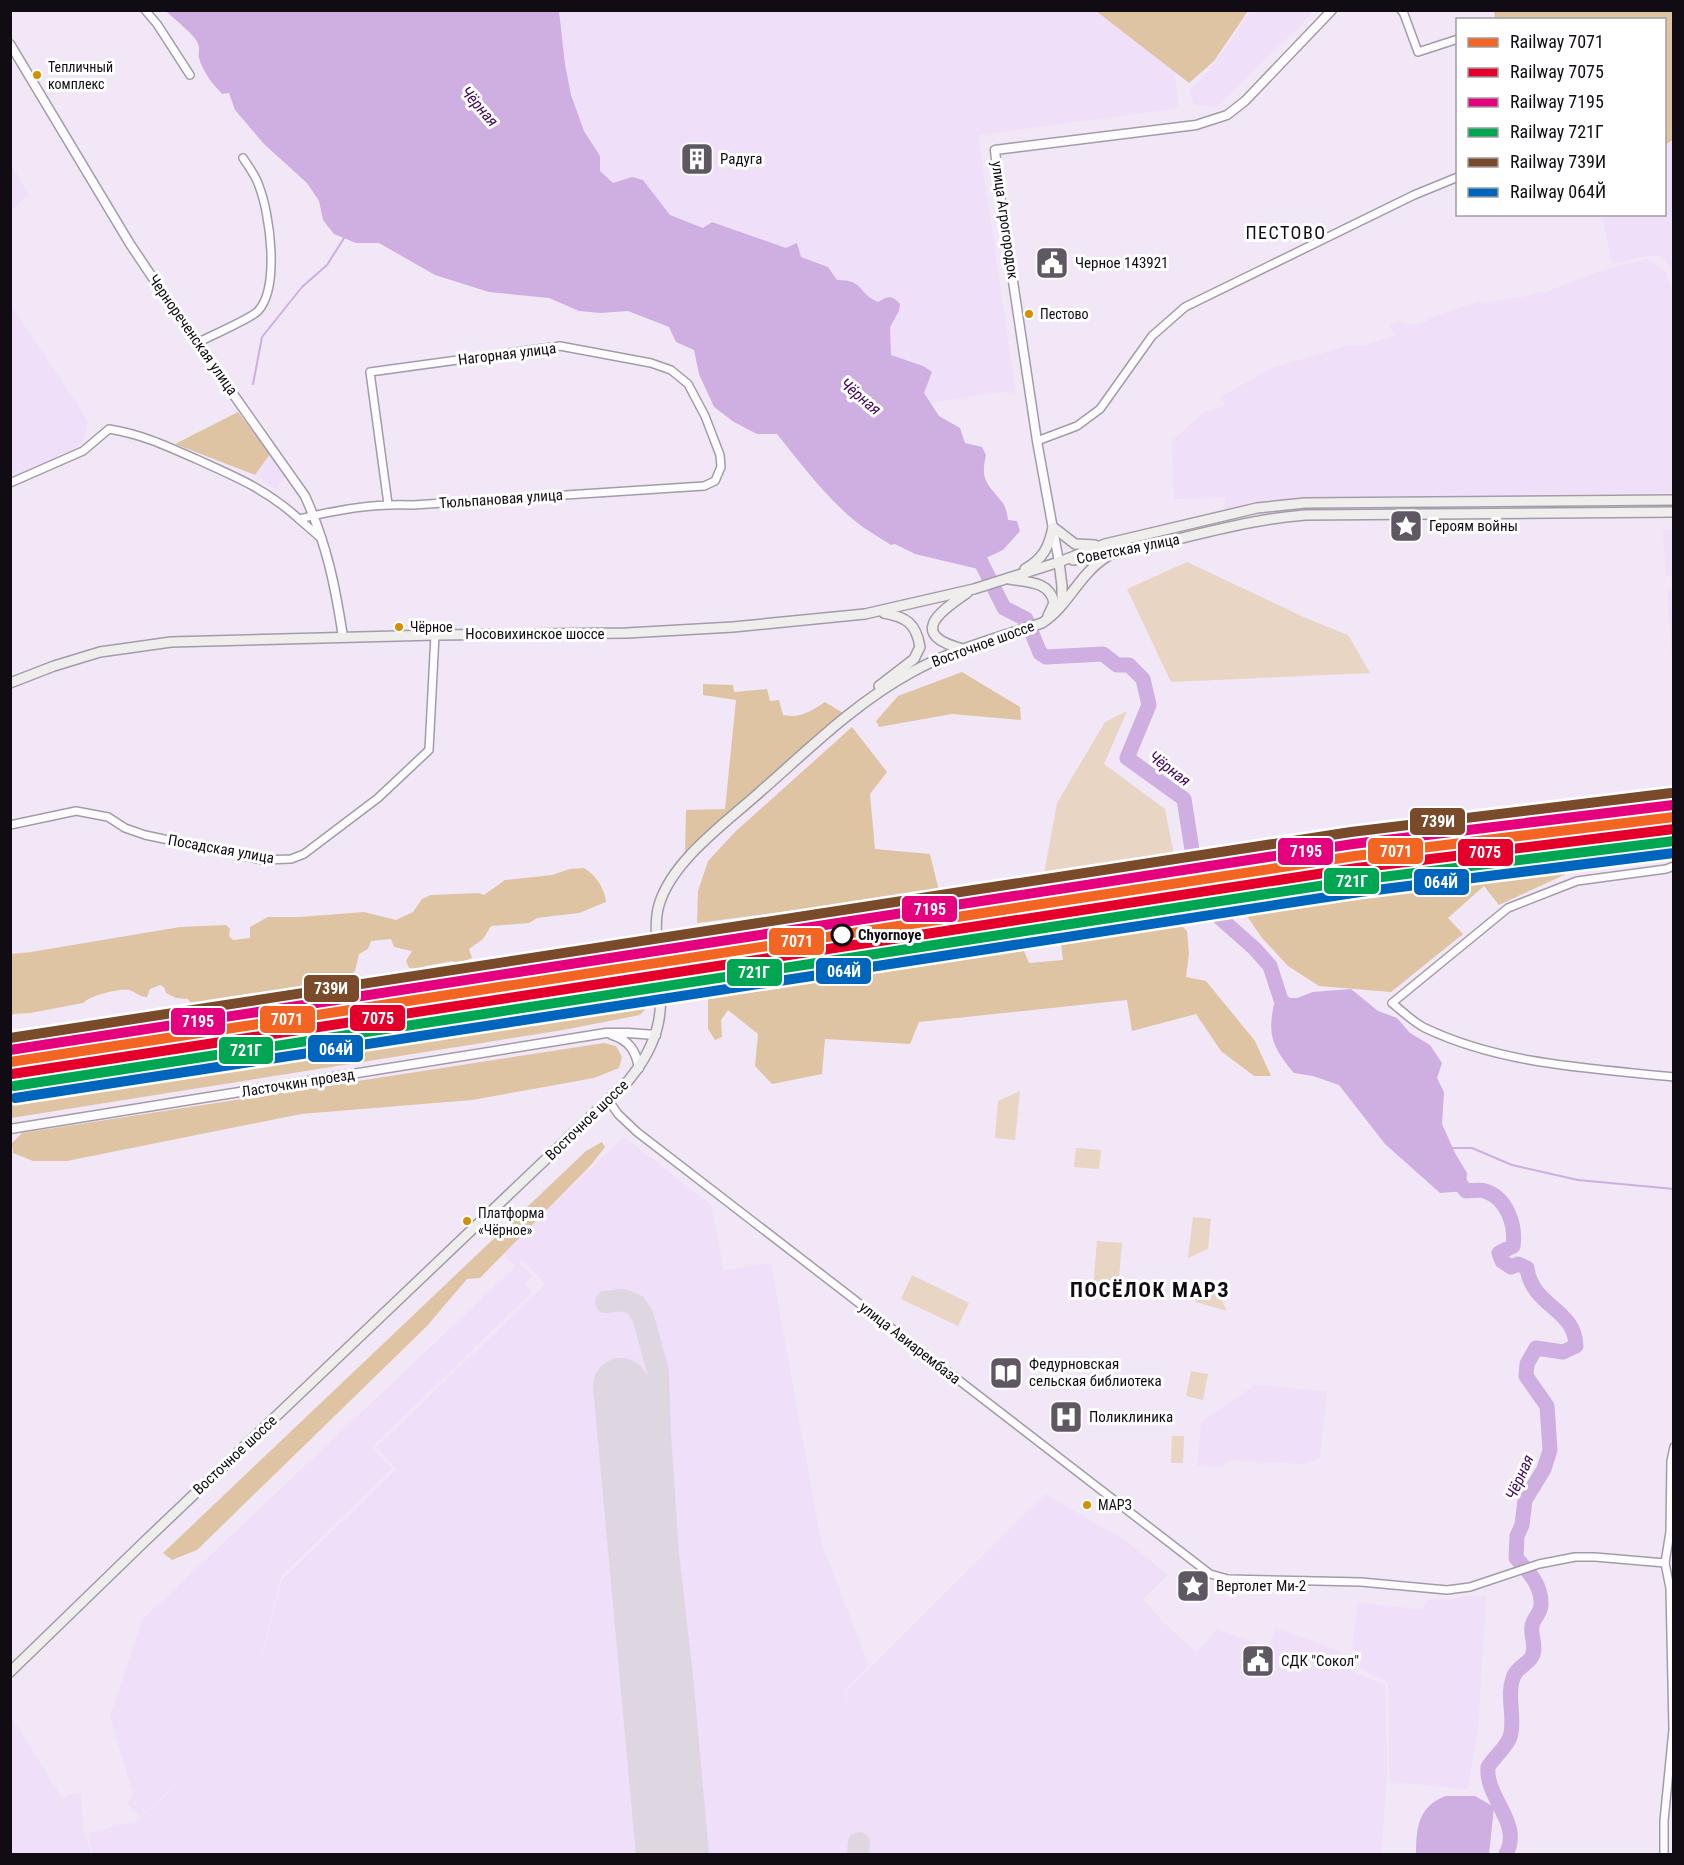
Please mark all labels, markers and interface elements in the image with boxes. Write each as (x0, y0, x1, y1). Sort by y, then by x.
legend (1456, 18, 1666, 216)
text: Railway 7071 (1510, 31, 1604, 52)
place label: Тепличный комплекс (48, 59, 113, 92)
text: Railway 7075 (1510, 61, 1604, 82)
marker: Тепличный комплекс (31, 69, 43, 81)
water label: Чёрная (457, 82, 503, 131)
text: Railway 7195 (1510, 91, 1604, 112)
text: Railway 721Г (1510, 121, 1604, 142)
building icon: Радуга (679, 141, 715, 177)
place label: Радуга (720, 150, 762, 168)
text: Railway 739И (1510, 151, 1606, 172)
street label: улица Агрогородок (988, 160, 1022, 280)
text: Railway 064Й (1510, 181, 1606, 202)
district label: ПЕСТОВО (1245, 222, 1327, 243)
public building icon: Черное 143921 (1034, 245, 1070, 281)
place label: Черное 143921 (1075, 254, 1169, 272)
street label: Чернореченская улица (145, 271, 241, 399)
place label: Пестово (1040, 306, 1089, 322)
marker: Пестово (1023, 308, 1035, 320)
street label: Нагорная улица (457, 339, 557, 369)
water label: Чёрная (837, 374, 885, 419)
street label: Тюльпановая улица (439, 486, 563, 512)
place icon: Героям войны (1388, 508, 1424, 544)
place label: Героям войны (1429, 517, 1518, 535)
street label: Советская улица (1075, 530, 1181, 568)
street label: Восточное шоссе (929, 617, 1037, 671)
place label: Чёрное (410, 619, 453, 635)
marker: Чёрное (393, 621, 405, 633)
street label: Носовихинское шоссе (465, 625, 605, 643)
water label: Чёрная (1145, 747, 1195, 790)
line badge: 739И (1409, 807, 1466, 836)
text: 739И (1421, 812, 1455, 831)
street label: Посадская улица (167, 831, 275, 867)
line badge: 7195 (1277, 837, 1334, 866)
line badge: 7071 (1367, 837, 1424, 865)
line badge: 7075 (1457, 838, 1514, 867)
text: 7195 (1290, 842, 1322, 861)
text: 7071 (1380, 842, 1412, 861)
text: 7075 (1469, 843, 1501, 862)
line badge: 721Г (1323, 867, 1380, 895)
line badge: 064Й (1413, 868, 1470, 896)
text: 721Г (1336, 872, 1368, 891)
text: 064Й (1424, 872, 1458, 892)
line badge: 7195 (901, 895, 958, 923)
text: 7195 (914, 900, 946, 919)
marker: Chyornoye (831, 924, 853, 946)
place label: Chyornoye (858, 926, 921, 944)
line badge: 7071 (768, 927, 825, 956)
text: 7071 (781, 932, 813, 951)
line badge: 064Й (815, 957, 872, 985)
line badge: 721Г (726, 958, 783, 987)
text: 064Й (827, 961, 861, 981)
text: 721Г (738, 963, 770, 982)
line badge: 739И (303, 974, 360, 1003)
text: 739И (314, 979, 348, 998)
line badge: 7075 (349, 1004, 406, 1032)
line badge: 7071 (259, 1005, 316, 1034)
line badge: 7195 (170, 1007, 226, 1036)
text: 7075 (362, 1009, 394, 1028)
text: 7071 (271, 1010, 303, 1029)
text: 7195 (182, 1012, 214, 1031)
line badge: 064Й (307, 1034, 364, 1063)
line badge: 721Г (218, 1036, 274, 1065)
text: 064Й (319, 1039, 353, 1059)
text: 721Г (230, 1041, 262, 1060)
street label: Ласточкин проезд (240, 1065, 356, 1101)
street label: Восточное шоссе (542, 1076, 632, 1164)
place label: Платформа «Чёрное» (478, 1205, 544, 1238)
marker: Платформа «Чёрное» (461, 1215, 473, 1227)
district label: ПОСЁЛОК МАРЗ (1070, 1278, 1230, 1302)
street label: улица Авиарембаза (856, 1298, 964, 1388)
library icon: Федурновская сельская библиотека (988, 1355, 1024, 1391)
place label: Федурновская сельская библиотека (1029, 1355, 1162, 1390)
hospital icon: Поликлиника (1048, 1399, 1084, 1435)
place label: Поликлиника (1089, 1408, 1173, 1426)
street label: Восточное шоссе (189, 1412, 281, 1498)
water label: Чёрная (1501, 1451, 1538, 1503)
place label: МАРЗ (1098, 1497, 1132, 1513)
marker: МАРЗ (1081, 1499, 1093, 1511)
place icon: Вертолет Ми-2 (1175, 1568, 1211, 1604)
place label: Вертолет Ми-2 (1216, 1577, 1306, 1595)
public building icon: СДК "Сокол" (1240, 1643, 1276, 1679)
place label: СДК "Сокол" (1281, 1652, 1359, 1670)

